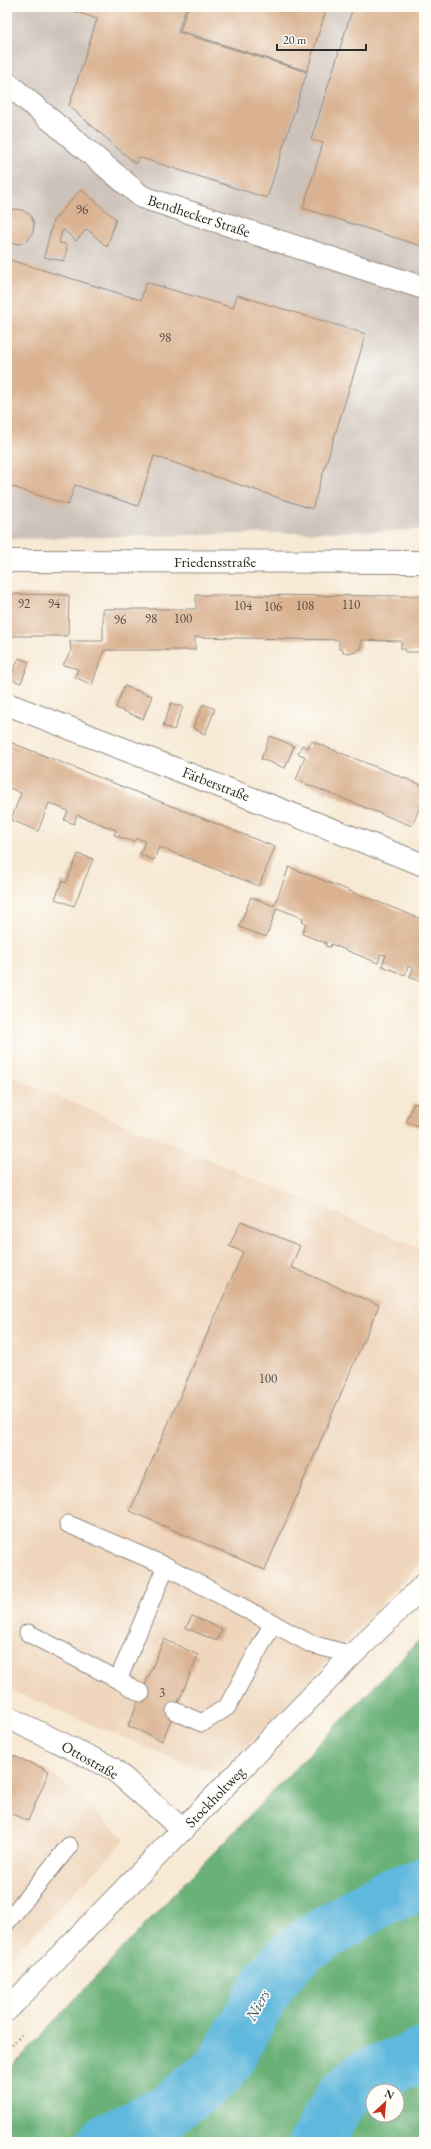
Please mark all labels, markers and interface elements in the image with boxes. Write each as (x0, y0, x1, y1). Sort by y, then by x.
scale bar (277, 26, 366, 52)
text: 20 m (283, 32, 307, 48)
street label: Bendhecker Straße (145, 190, 253, 241)
house number: 96 (76, 201, 88, 218)
house number: 98 (159, 329, 171, 346)
street label: Friedensstraße (174, 552, 256, 571)
house number: 92 (18, 595, 31, 612)
house number: 94 (48, 595, 61, 612)
house number: 110 (342, 596, 360, 613)
house number: 104 (234, 597, 253, 614)
house number: 108 (296, 597, 314, 614)
house number: 106 (264, 598, 282, 615)
house number: 98 (145, 610, 157, 627)
house number: 100 (174, 610, 192, 627)
house number: 96 (114, 611, 126, 628)
street label: Färberstraße (180, 762, 253, 805)
house number: 100 (259, 1370, 277, 1387)
house number: 3 (159, 1684, 165, 1701)
street label: Ottostraße (58, 1736, 122, 1783)
street label: Stockholtweg (181, 1762, 249, 1831)
water label: Niers (240, 1985, 275, 2025)
north arrow (365, 2083, 405, 2123)
text: N (382, 2086, 397, 2102)

